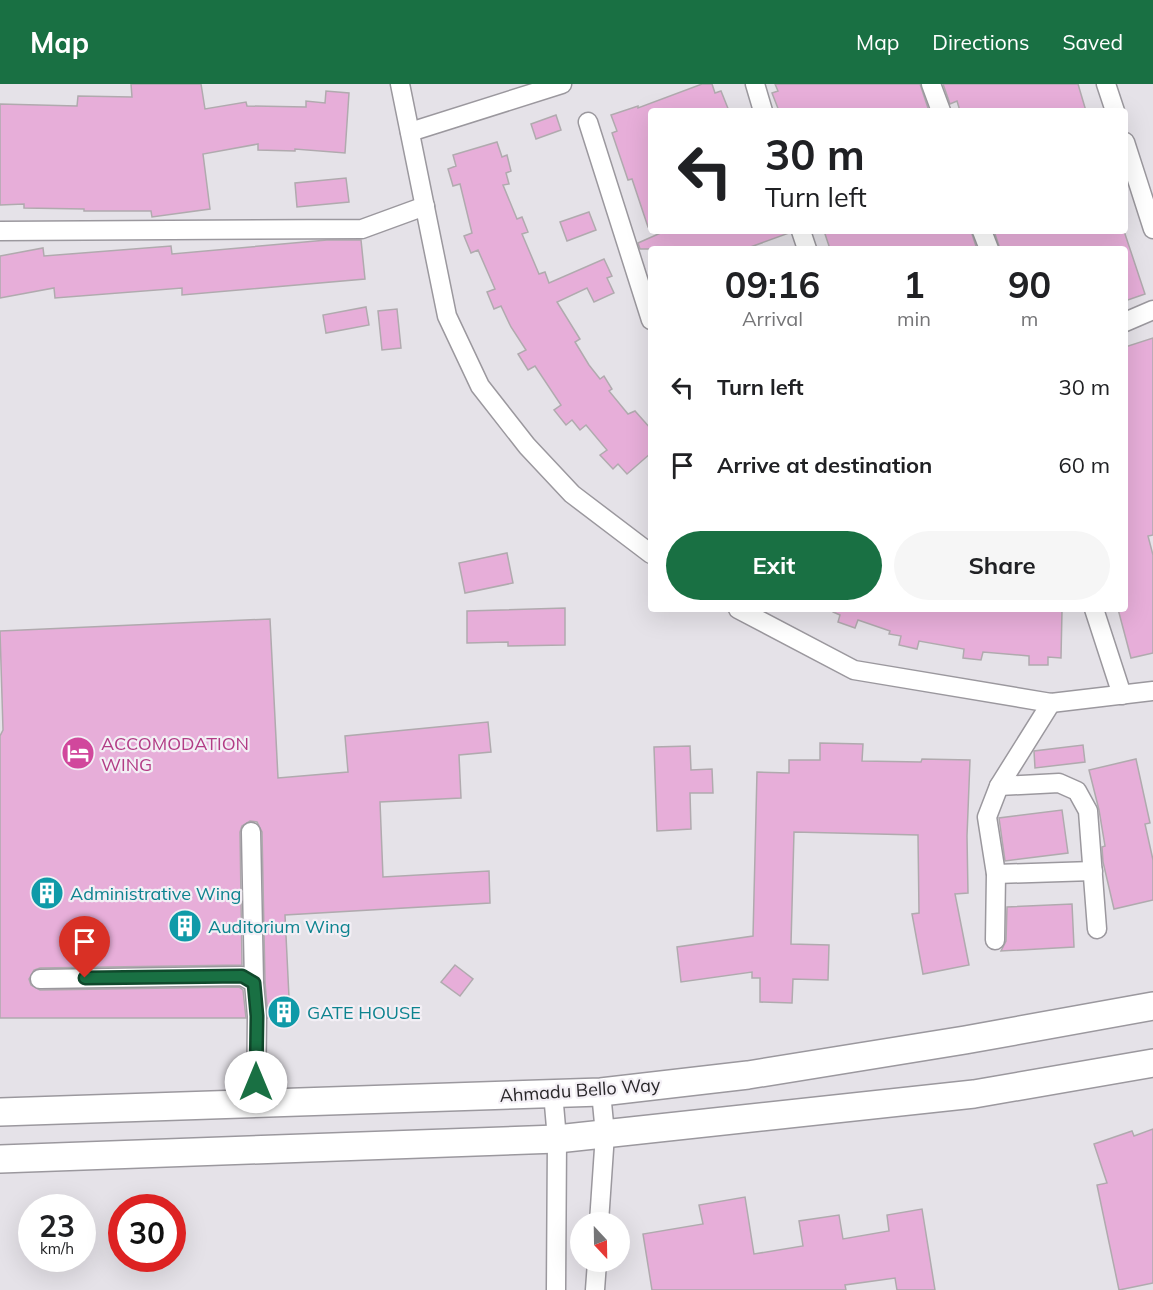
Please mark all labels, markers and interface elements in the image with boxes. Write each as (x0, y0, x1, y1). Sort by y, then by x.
text: Map (30, 25, 89, 60)
text: Map (856, 29, 899, 55)
text: Directions (932, 29, 1029, 55)
text: Saved (1062, 29, 1123, 55)
text: 30 m (765, 128, 865, 181)
icon: left (666, 132, 744, 210)
text: Turn left (765, 180, 867, 214)
text: 09:16 (725, 262, 820, 307)
text: 1 (903, 262, 925, 307)
text: 90 (1008, 262, 1051, 307)
text: Arrival (742, 306, 803, 331)
text: min (897, 306, 931, 331)
text: m (1021, 306, 1038, 331)
icon: left (666, 371, 699, 404)
text: Turn left (717, 373, 804, 401)
text: 30 m (1059, 373, 1110, 401)
icon: arrive (666, 449, 699, 482)
text: Arrive at destination (717, 451, 932, 479)
text: 60 m (1059, 451, 1110, 479)
button: Exit (666, 531, 882, 600)
button: Share (894, 531, 1110, 600)
place label: ACCOMODATION WING (101, 732, 249, 776)
hotel icon: ACCOMODATION WING (60, 735, 96, 771)
building icon: Administrative Wing (29, 875, 65, 911)
place label: Administrative Wing (70, 882, 241, 905)
building icon: Auditorium Wing (167, 908, 203, 944)
place label: Auditorium Wing (208, 915, 351, 938)
pin (59, 916, 110, 978)
icon: arrive (68, 925, 101, 958)
building icon: GATE HOUSE (266, 994, 302, 1030)
place label: GATE HOUSE (307, 1001, 421, 1024)
position arrow (224, 1050, 288, 1114)
street label: Ahmadu Bello Way (499, 1073, 662, 1107)
speed limit sign: 30 (108, 1194, 186, 1272)
text: 23 (39, 1207, 75, 1245)
north arrow (570, 1212, 630, 1272)
map controls (570, 1212, 630, 1272)
text: km/h (40, 1239, 74, 1258)

